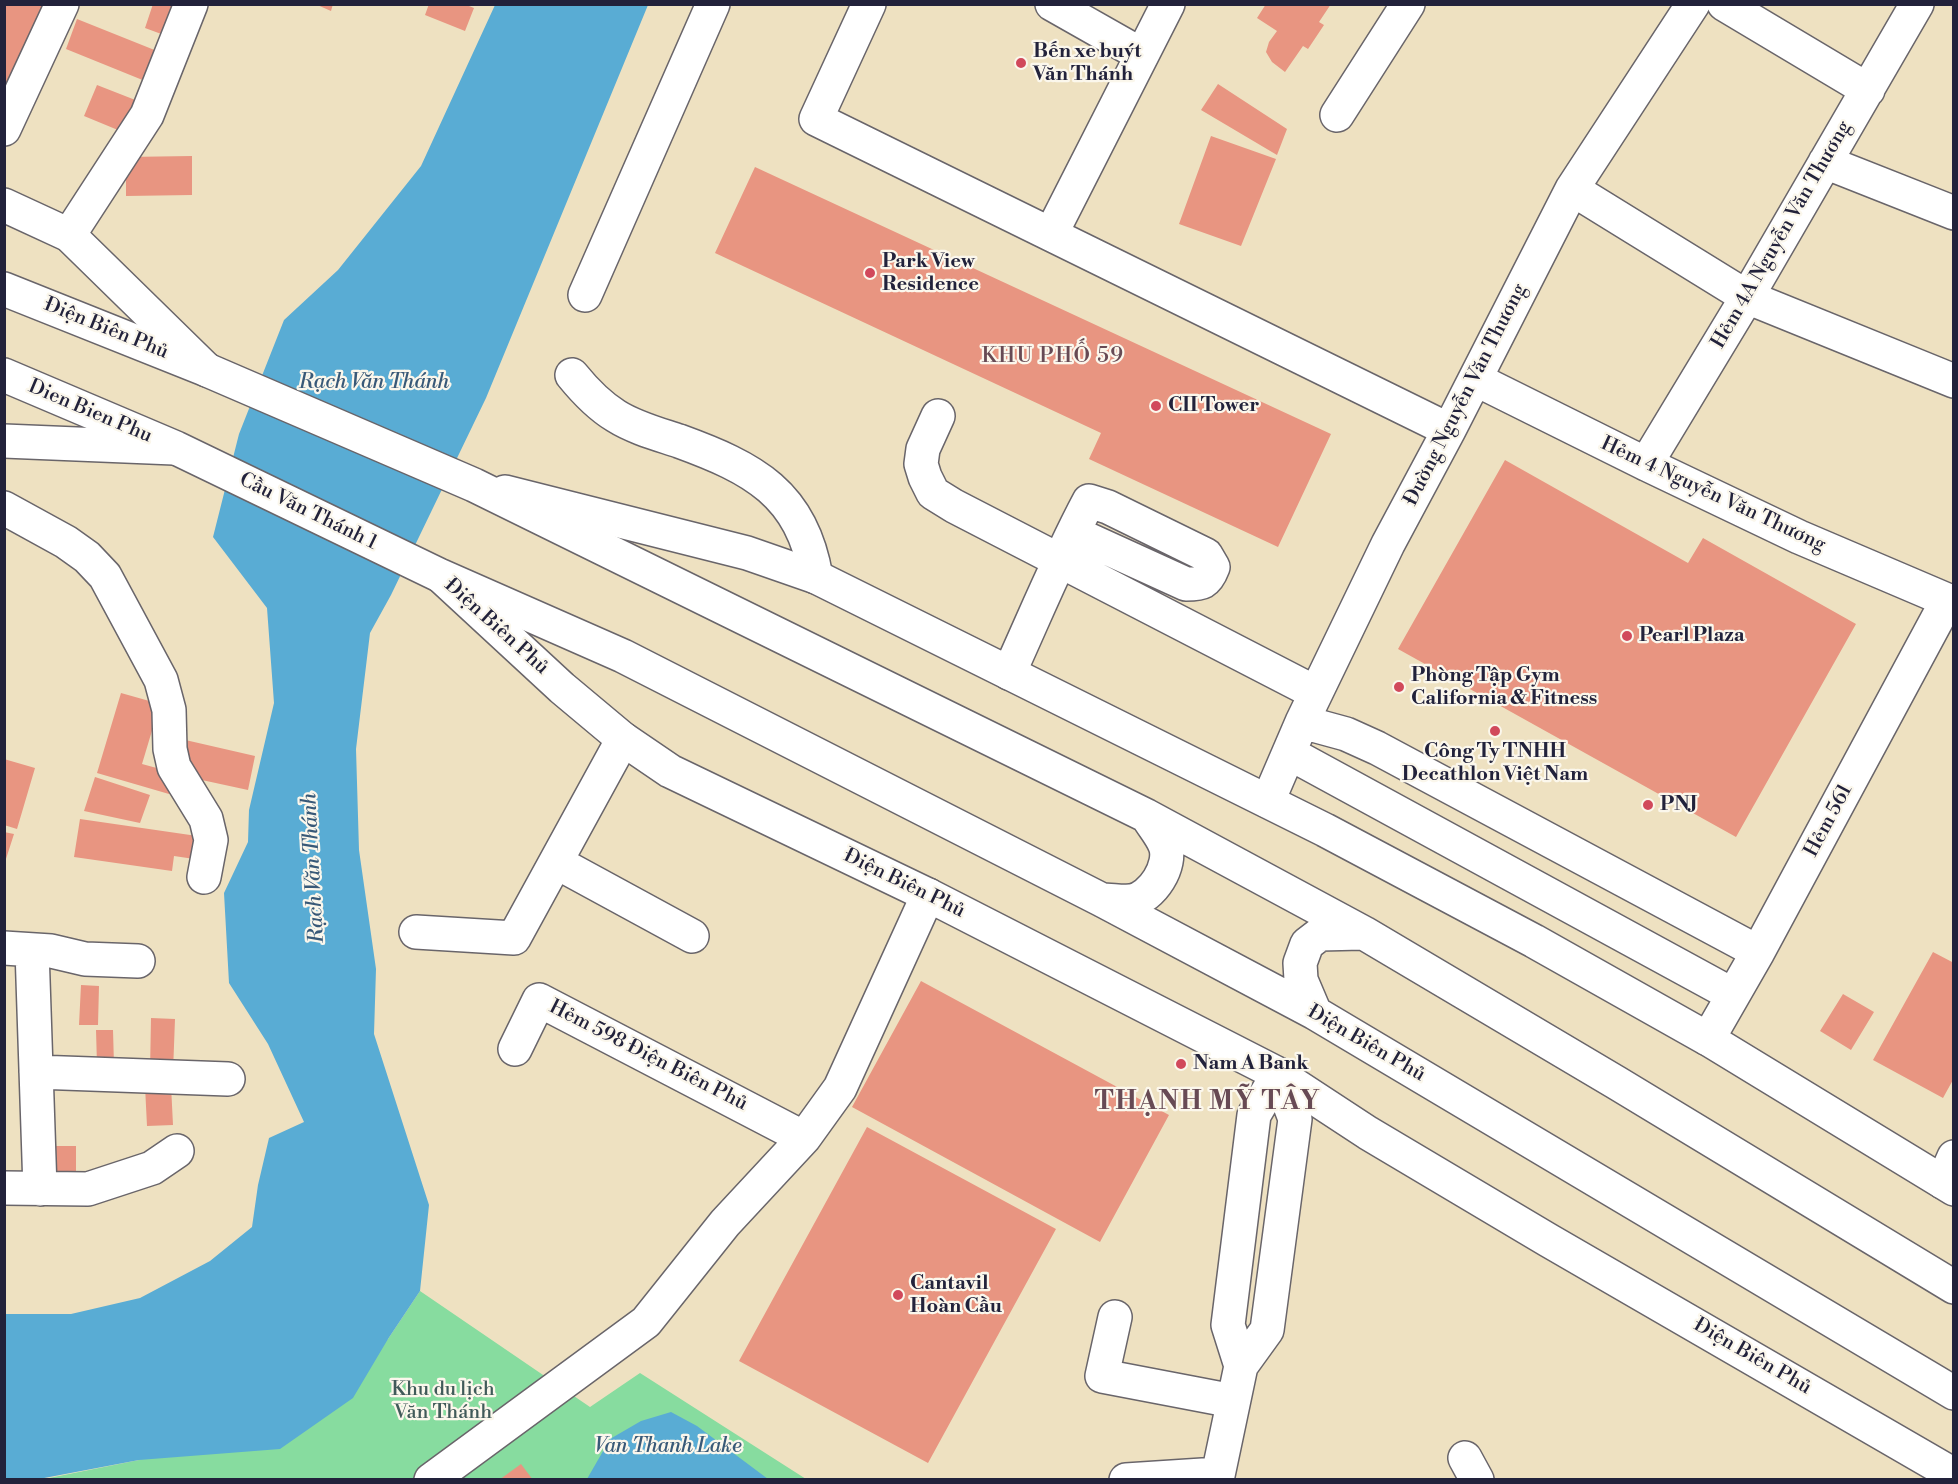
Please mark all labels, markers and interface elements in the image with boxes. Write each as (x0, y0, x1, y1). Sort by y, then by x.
place label: Bến xe buýt Văn Thánh (1033, 40, 1141, 87)
marker: Bến xe buýt Văn Thánh (1014, 56, 1028, 70)
street label: Hẻm 4A Nguyễn Văn Thương (1707, 117, 1857, 353)
place label: Park View Residence (882, 250, 979, 297)
marker: Park View Residence (863, 266, 877, 280)
street label: Đường Nguyễn Văn Thương (1399, 280, 1533, 510)
street label: Điện Biên Phủ (40, 293, 172, 365)
district label: KHU PHỐ 59 (981, 344, 1125, 370)
water label: Rạch Văn Thánh (299, 370, 449, 396)
street label: Dien Bien Phu (25, 375, 155, 449)
place label: CII Tower (1168, 394, 1259, 418)
marker: CII Tower (1149, 399, 1163, 413)
street label: Hẻm 4 Nguyễn Văn Thương (1597, 432, 1829, 558)
street label: Cầu Văn Thánh 1 (235, 468, 381, 556)
street label: Điện Biên Phủ (439, 574, 553, 680)
place label: Pearl Plaza (1639, 624, 1745, 648)
marker: Pearl Plaza (1620, 629, 1634, 643)
place label: Phòng Tập Gym California & Fitness (1411, 664, 1597, 711)
marker: Phòng Tập Gym California & Fitness (1392, 680, 1406, 694)
marker: Công Ty TNHH Decathlon Việt Nam (1488, 724, 1502, 738)
place label: Công Ty TNHH Decathlon Việt Nam (1402, 740, 1588, 787)
street label: Hẻm 561 (1800, 781, 1858, 861)
water label: Rạch Văn Thánh (297, 792, 331, 944)
place label: PNJ (1660, 793, 1698, 817)
marker: PNJ (1641, 798, 1655, 812)
street label: Điện Biên Phủ (839, 844, 969, 924)
street label: Hẻm 598 Điện Biên Phủ (545, 996, 751, 1116)
street label: Điện Biên Phủ (1303, 1001, 1429, 1087)
place label: Nam A Bank (1193, 1052, 1309, 1076)
marker: Nam A Bank (1174, 1057, 1188, 1071)
district label: THẠNH MỸ TÂY (1095, 1087, 1321, 1119)
place label: Cantavil Hoàn Cầu (910, 1272, 1002, 1319)
marker: Cantavil Hoàn Cầu (891, 1288, 905, 1302)
street label: Điện Biên Phủ (1689, 1314, 1815, 1400)
park label: Khu du lịch Văn Thánh (391, 1378, 495, 1425)
water label: Van Thanh Lake (594, 1434, 742, 1460)

